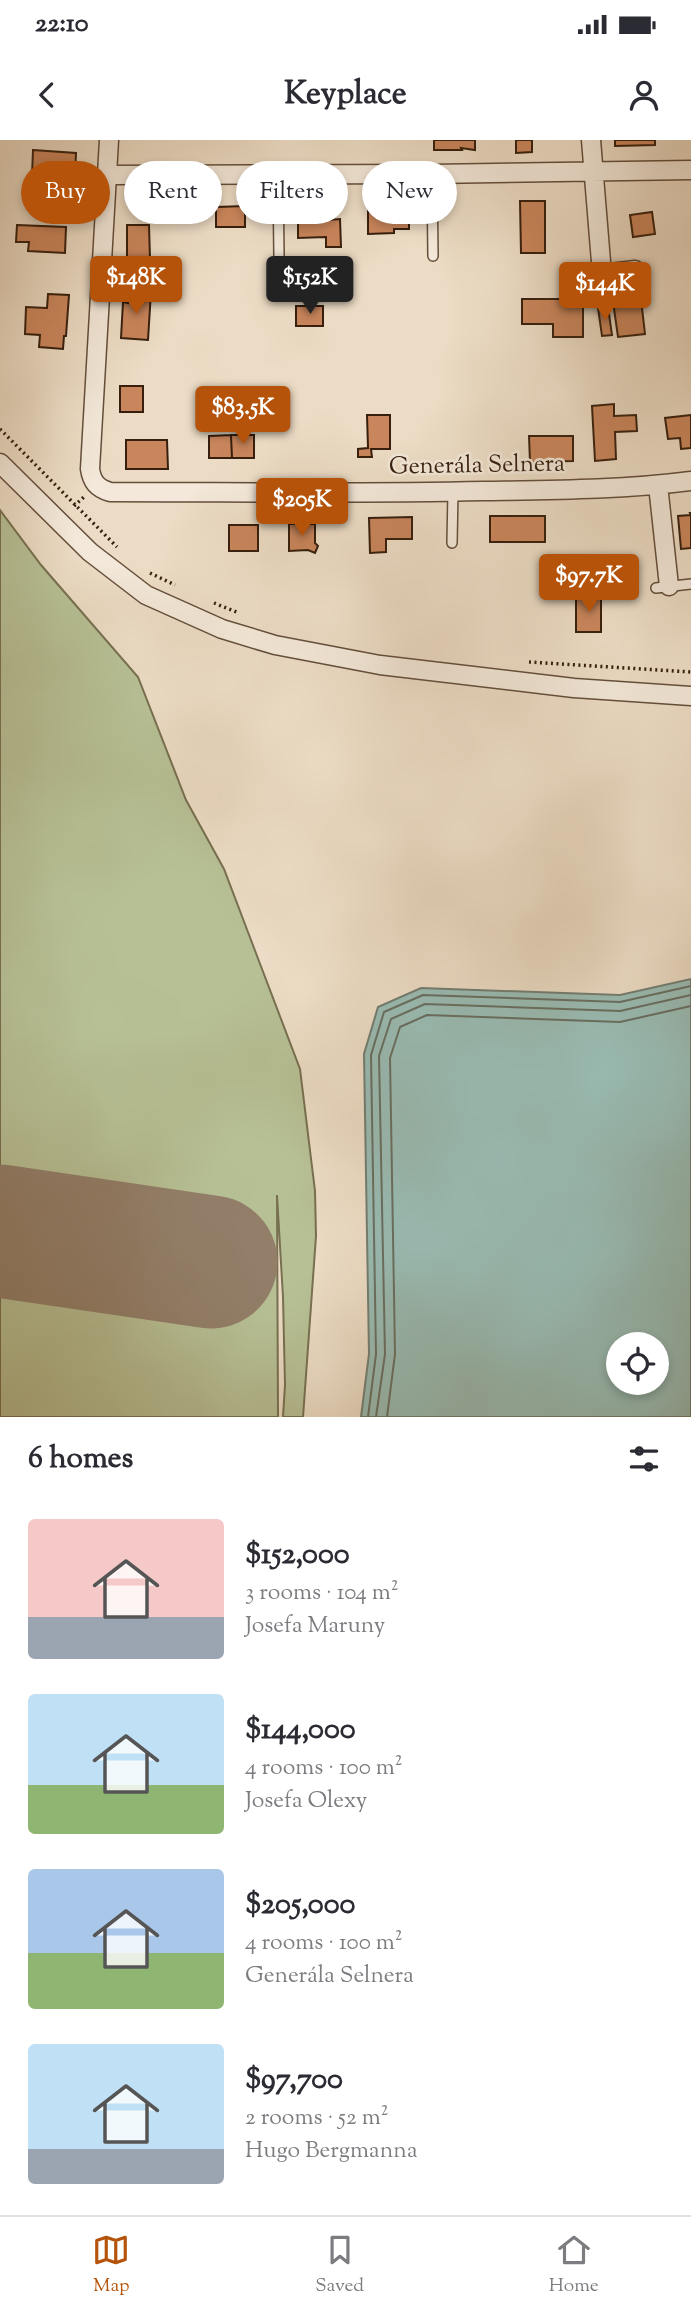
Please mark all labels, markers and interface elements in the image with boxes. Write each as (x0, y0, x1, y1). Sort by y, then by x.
text: 22:10 (35, 6, 88, 43)
text: Keyplace (284, 72, 407, 118)
icon: back (28, 76, 66, 114)
icon: person (625, 76, 663, 114)
chip: Buy (21, 161, 110, 224)
chip: Rent (124, 161, 222, 224)
chip: Filters (236, 161, 348, 224)
chip: New (362, 161, 457, 224)
pin: $148K (87, 256, 185, 316)
pin: $152K (261, 256, 359, 316)
text: $148K (106, 262, 166, 295)
text: $152K (282, 262, 338, 295)
pin: $144K (556, 262, 654, 322)
text: $144K (575, 268, 635, 301)
pin: $83.5K (186, 386, 300, 446)
text: $83.5K (211, 392, 275, 425)
street label: Generála Selnera (389, 447, 565, 485)
pin: $205K (253, 478, 351, 538)
text: $205K (272, 484, 332, 517)
pin: $97.7K (532, 554, 646, 614)
text: $97.7K (555, 560, 623, 593)
map controls (606, 1332, 669, 1395)
button: locate (606, 1332, 669, 1395)
text: 6 homes (28, 1438, 133, 1481)
icon: filters (625, 1440, 663, 1478)
text: $152,000 (245, 1534, 350, 1577)
icon: home (84, 1547, 168, 1631)
text: 3 rooms · 104 m² (245, 1577, 399, 1610)
text: Josefa Maruny (245, 1610, 385, 1643)
text: $144,000 (245, 1709, 356, 1752)
icon: home (84, 1722, 168, 1806)
text: 4 rooms · 100 m² (245, 1752, 403, 1785)
text: Josefa Olexy (245, 1785, 367, 1818)
text: $205,000 (245, 1884, 355, 1927)
icon: home (84, 1897, 168, 1981)
text: 4 rooms · 100 m² (245, 1927, 403, 1960)
text: Generála Selnera (245, 1960, 414, 1993)
text: $97,700 (245, 2059, 343, 2102)
icon: home (84, 2072, 168, 2156)
text: 2 rooms · 52 m² (245, 2102, 388, 2135)
text: Hugo Bergmanna (245, 2135, 418, 2168)
tab: Map (92, 2231, 130, 2300)
tab: Saved (315, 2231, 364, 2300)
tab: Home (549, 2231, 599, 2300)

